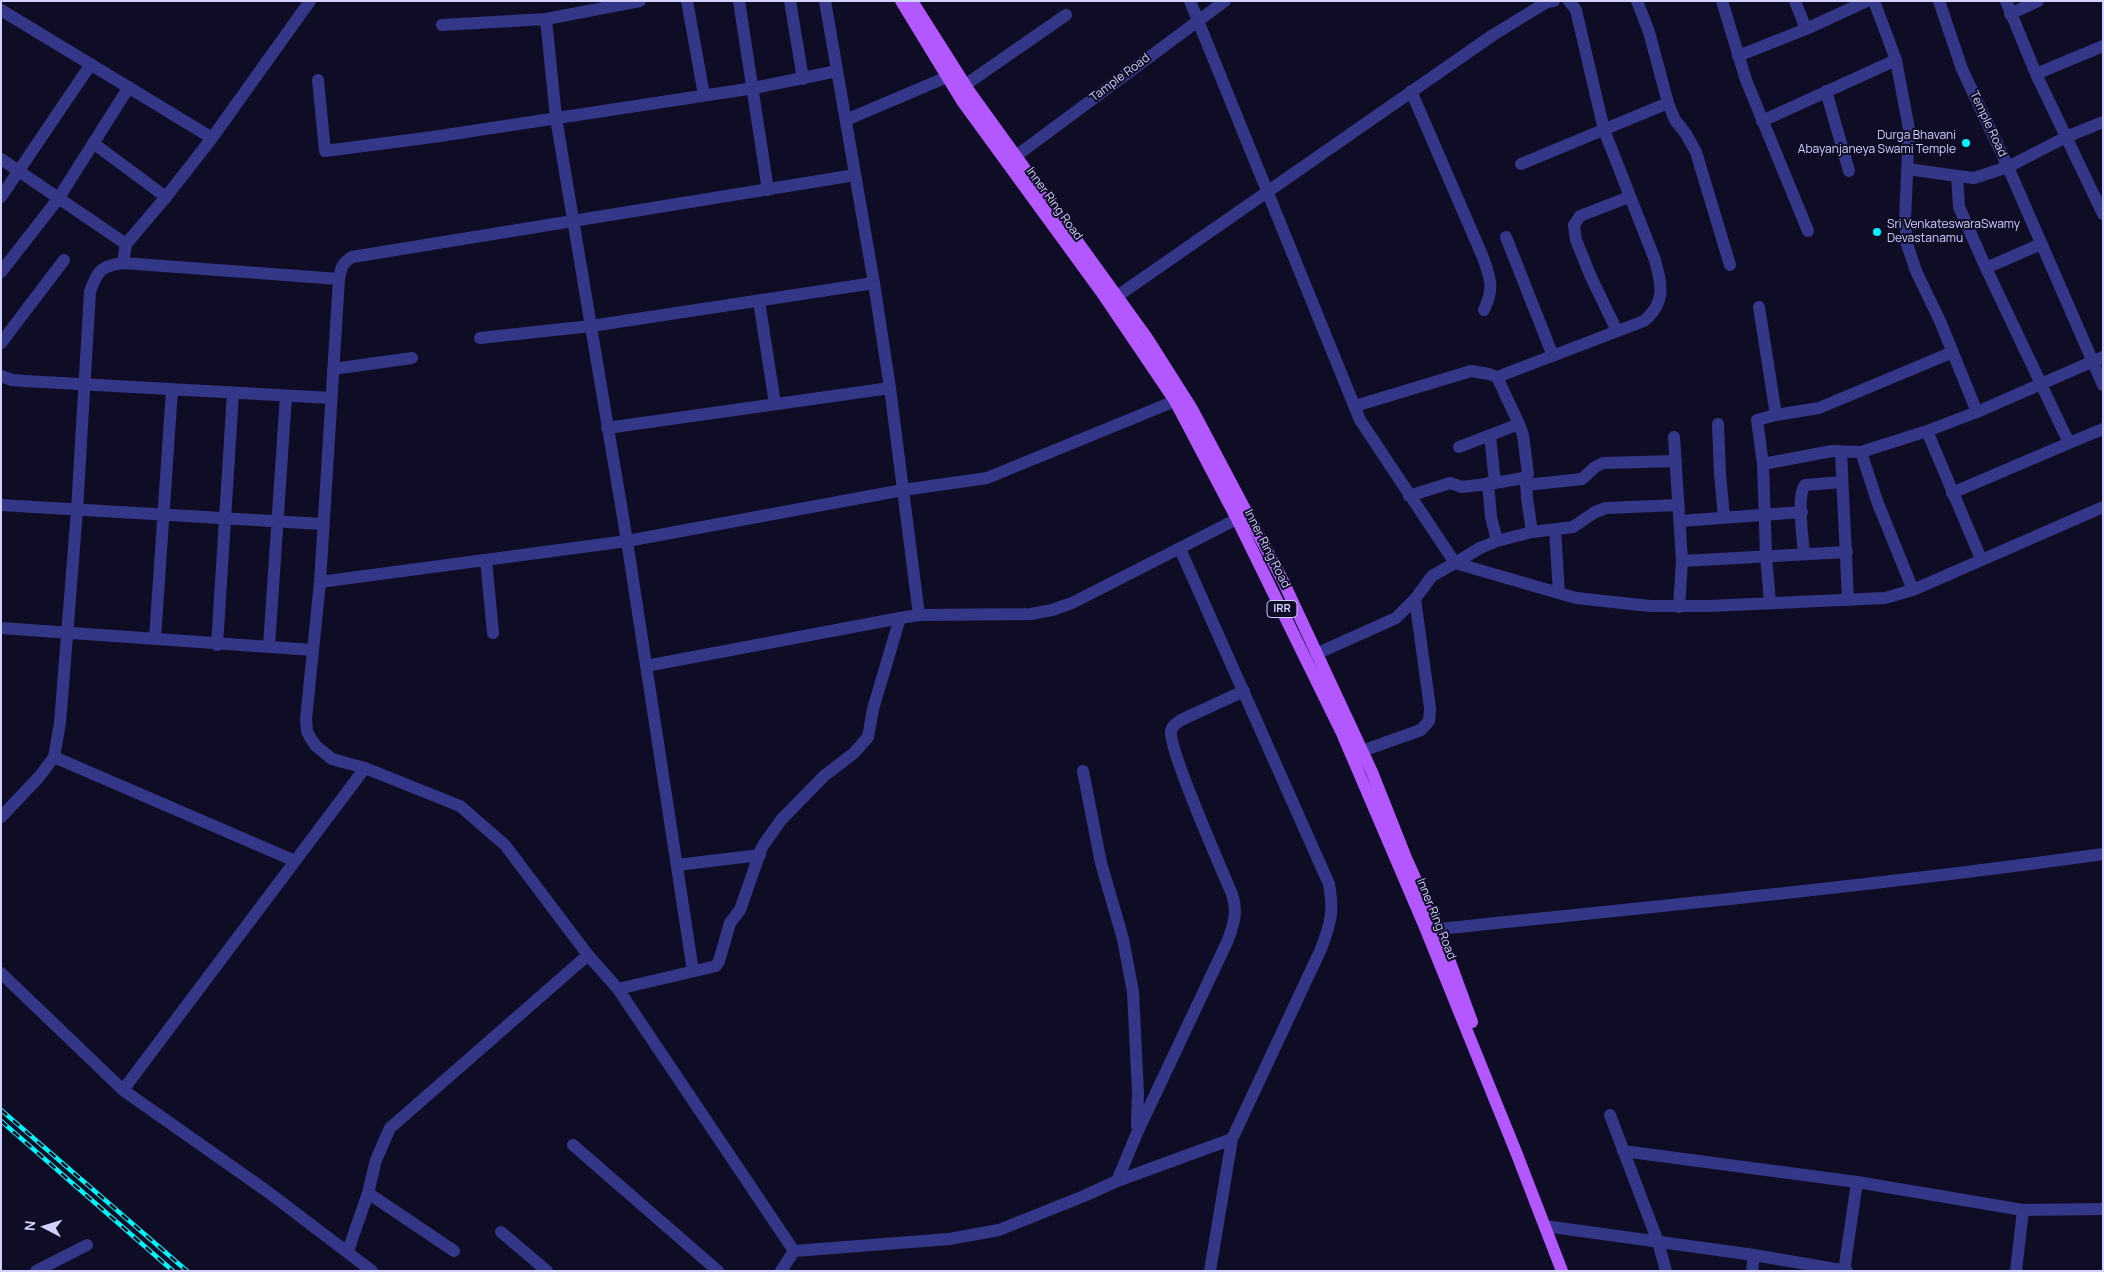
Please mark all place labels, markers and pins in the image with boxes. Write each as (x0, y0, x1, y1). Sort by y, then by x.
place label: Durga Bhavani Abayanjaneya Swami Temple (1798, 129, 1956, 157)
marker: Durga Bhavani Abayanjaneya Swami Temple (1960, 137, 1972, 149)
place label: Sri VenkateswaraSwamy Devastanamu (1887, 218, 2020, 246)
marker: Sri VenkateswaraSwamy Devastanamu (1871, 226, 1883, 238)

